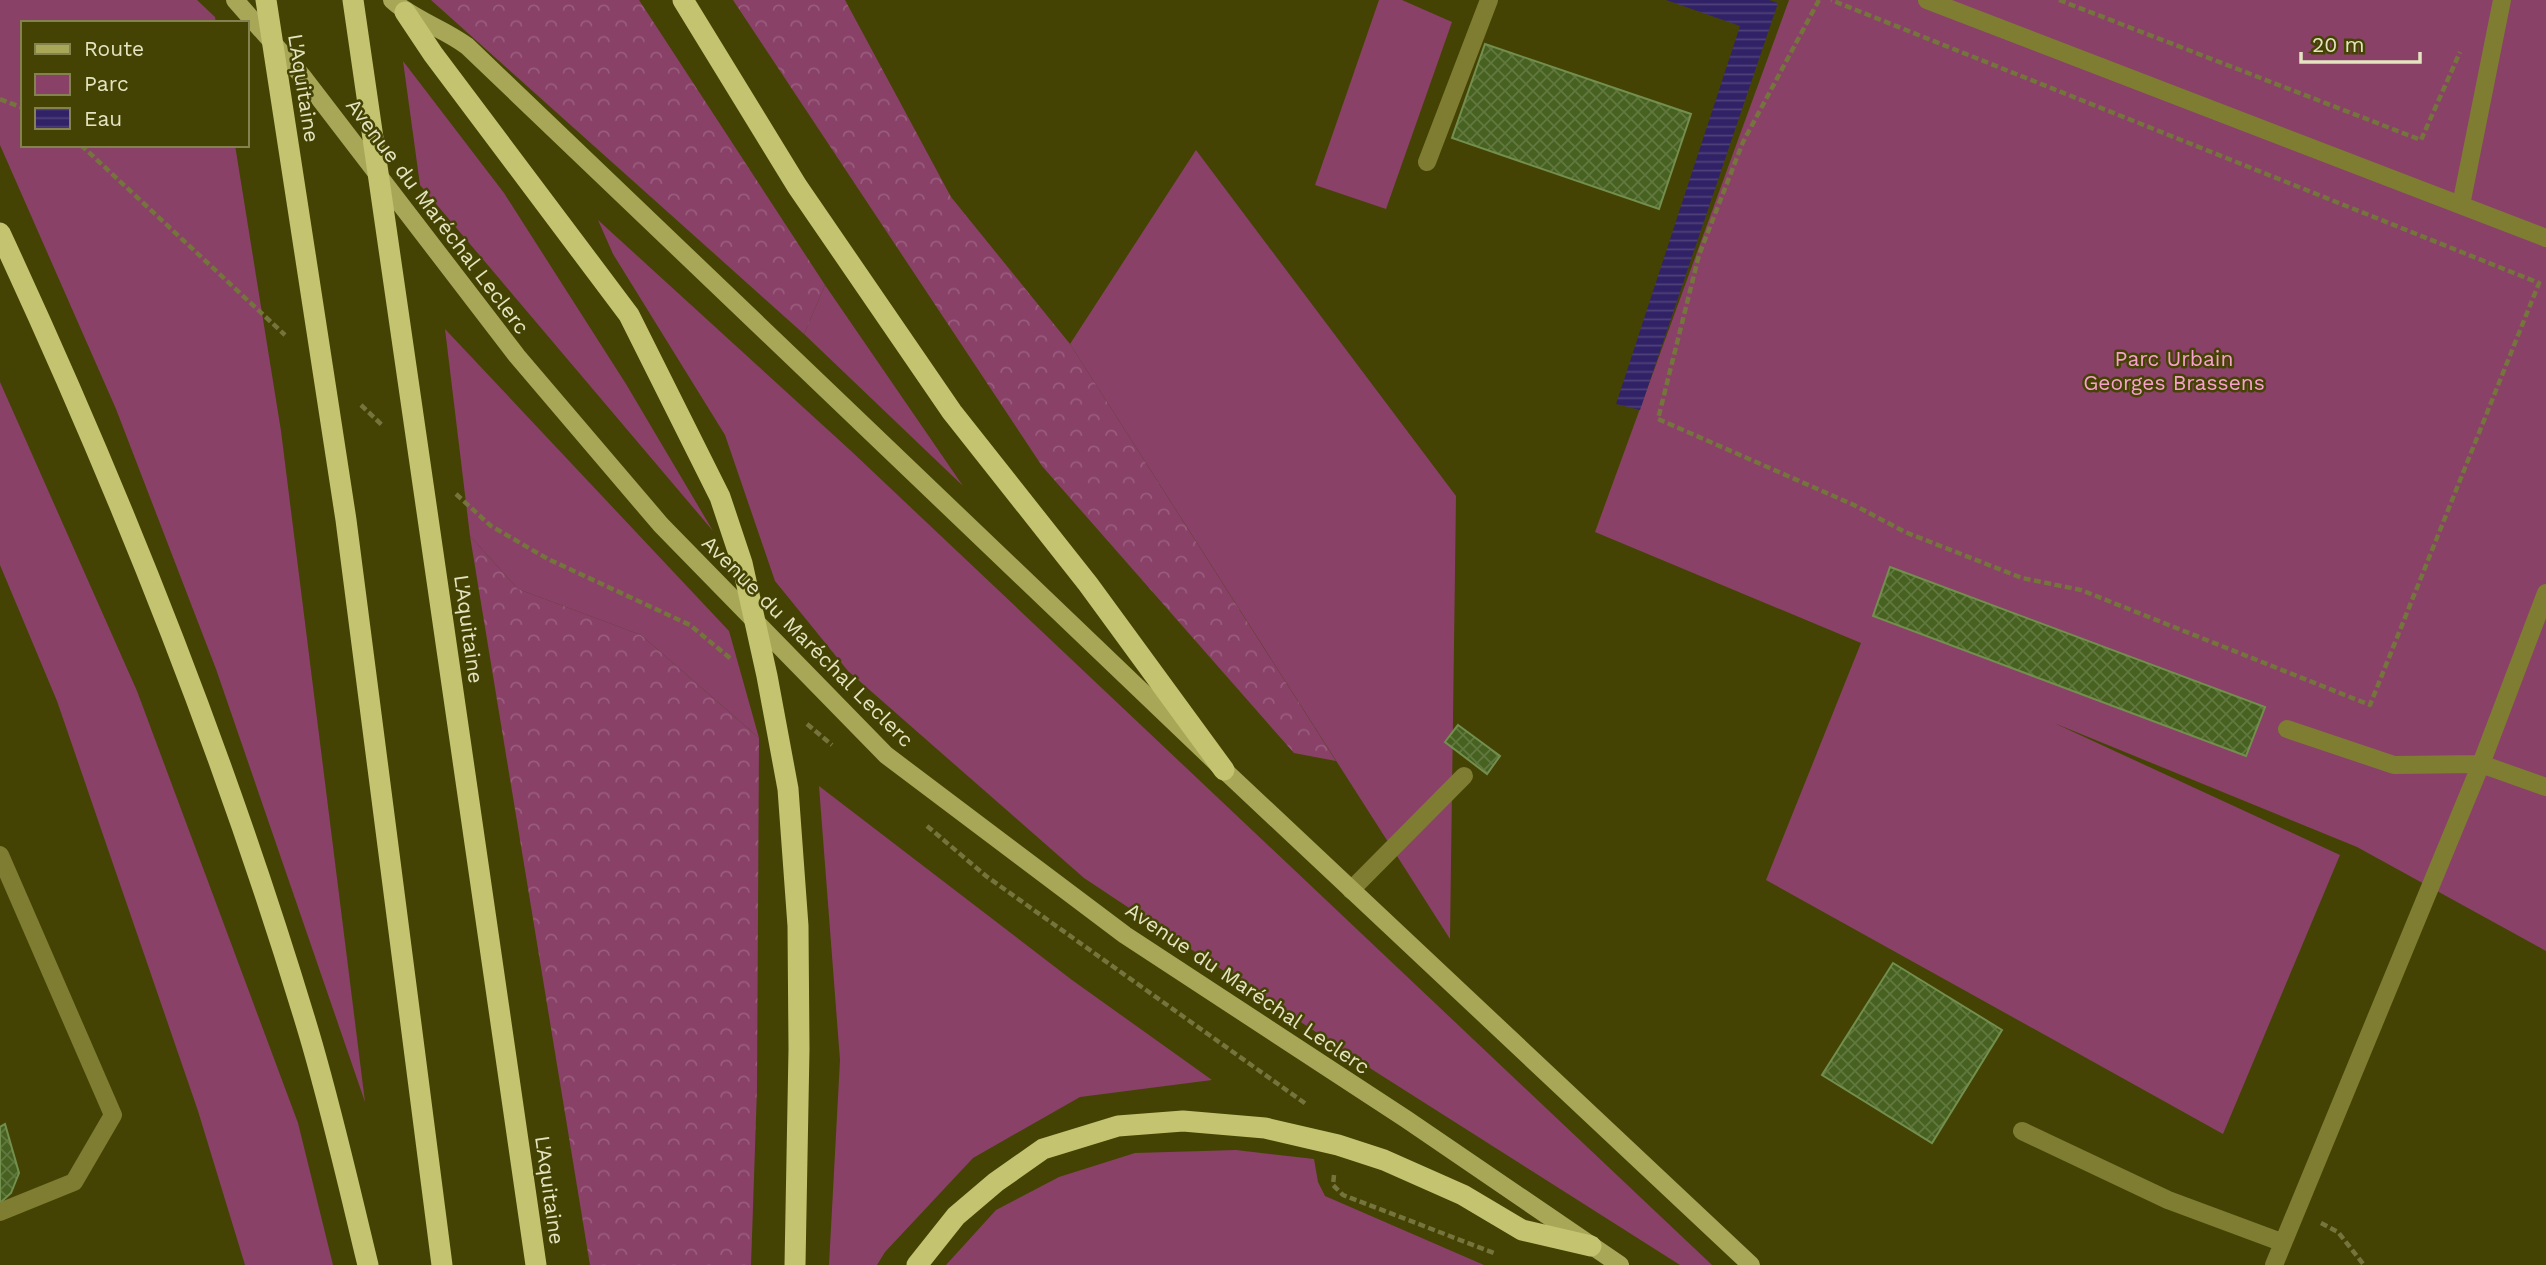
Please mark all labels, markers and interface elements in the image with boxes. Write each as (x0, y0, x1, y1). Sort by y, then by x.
legend (21, 21, 248, 147)
scale bar (2301, 21, 2420, 65)
street label: L'Aquitaine (283, 32, 325, 144)
text: 20 m (2312, 32, 2364, 57)
text: Route (84, 36, 144, 61)
text: Parc (84, 71, 129, 96)
street label: Avenue du Maréchal Leclerc (341, 93, 535, 339)
text: Eau (84, 106, 122, 131)
park label: Parc Urbain Georges Brassens (2083, 346, 2265, 395)
street label: Avenue du Maréchal Leclerc (697, 530, 919, 752)
street label: L'Aquitaine (449, 573, 489, 685)
street label: Avenue du Maréchal Leclerc (1121, 897, 1375, 1079)
street label: L'Aquitaine (530, 1134, 570, 1246)

